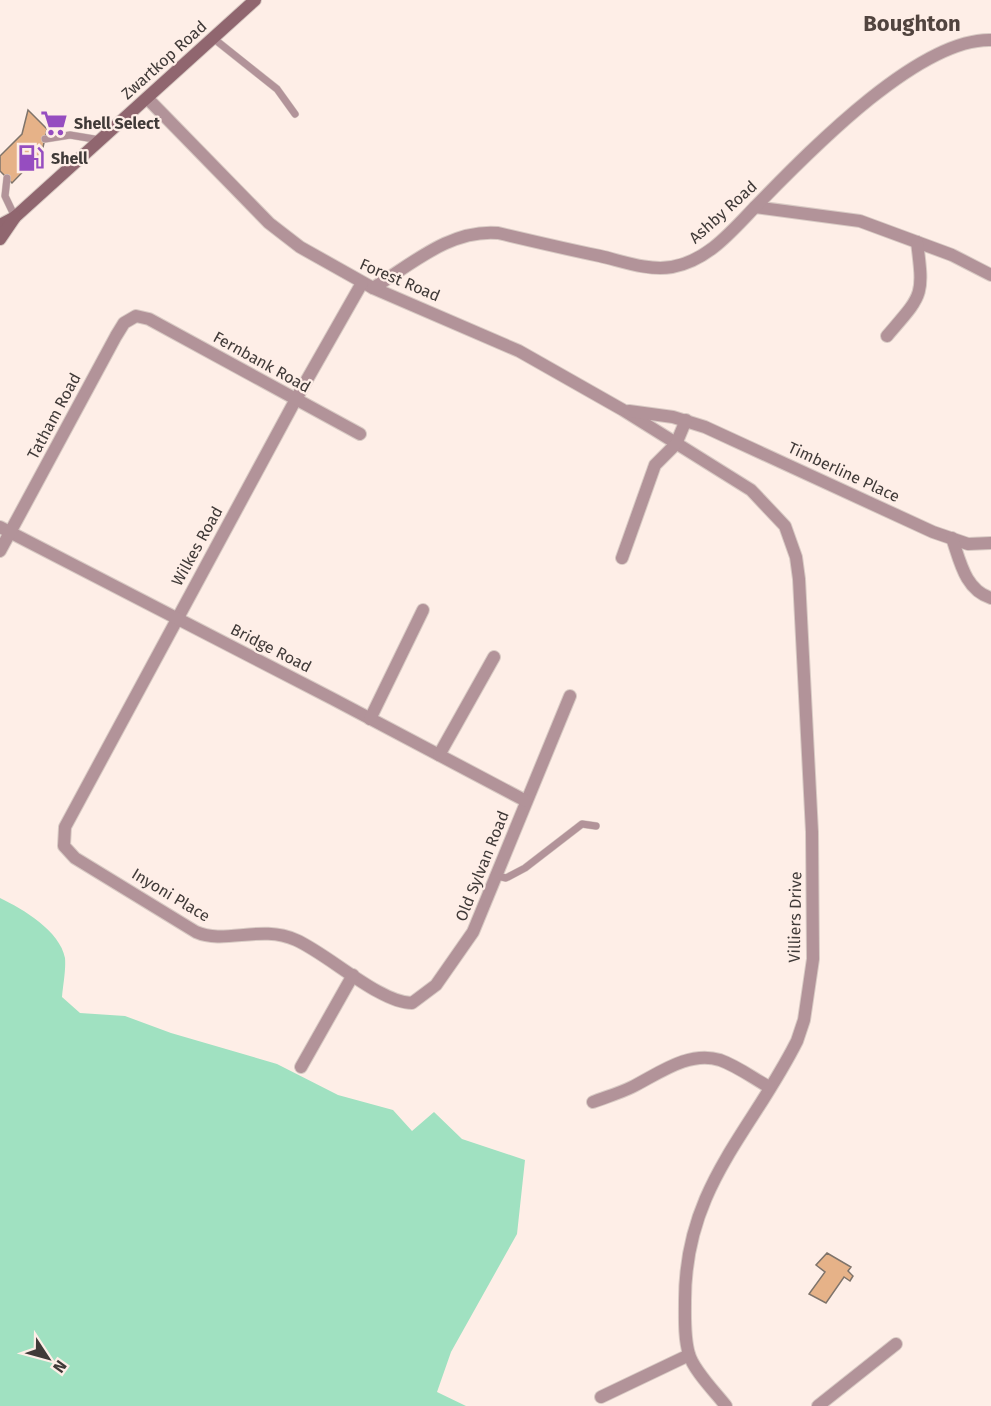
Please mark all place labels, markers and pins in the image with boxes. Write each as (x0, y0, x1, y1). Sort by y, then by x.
supermarket icon: Shell Select (39, 108, 69, 138)
place label: Shell Select (74, 114, 161, 133)
fuel station icon: Shell (16, 143, 46, 173)
place label: Shell (51, 149, 88, 168)

